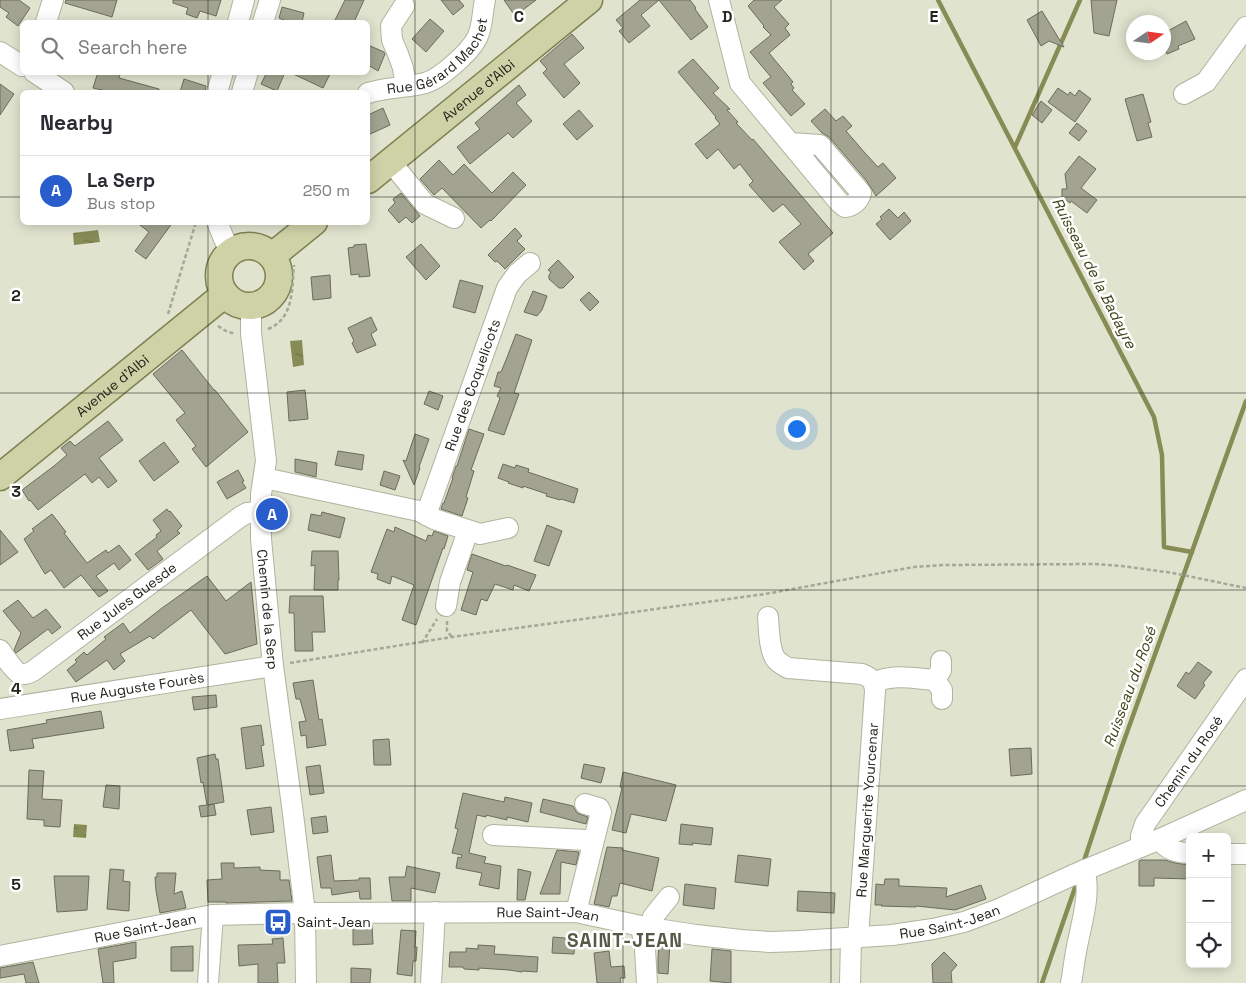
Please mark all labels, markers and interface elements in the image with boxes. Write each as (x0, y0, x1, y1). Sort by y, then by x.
text: C (514, 6, 524, 27)
text: D (722, 6, 732, 27)
text: E (930, 6, 939, 27)
north arrow (1126, 15, 1171, 60)
street label: Rue Gérard Machet (386, 17, 491, 98)
search box (20, 20, 370, 75)
icon: search (38, 34, 66, 62)
text: Search here (78, 35, 188, 60)
street label: Avenue d'Albi (438, 55, 518, 125)
text: Nearby (40, 109, 113, 136)
text: La Serp (87, 168, 155, 193)
text: A (51, 180, 61, 201)
text: 250 m (303, 180, 350, 201)
text: Bus stop (87, 193, 155, 214)
water label: Ruisseau de la Badayre (1048, 194, 1141, 352)
text: 2 (11, 285, 21, 306)
street label: Rue des Coquelicots (441, 317, 504, 453)
street label: Avenue d'Albi (72, 350, 153, 421)
your location (784, 416, 810, 442)
text: 3 (11, 481, 21, 502)
pin: A (256, 495, 288, 533)
street label: Chemin de la Serp (253, 548, 282, 670)
street label: Rue Jules Guesde (74, 558, 180, 644)
water label: Ruisseau du Rosé (1099, 623, 1161, 750)
street label: Rue Auguste Fourès (69, 668, 205, 707)
text: 4 (11, 678, 21, 699)
street label: Chemin du Rosé (1150, 712, 1227, 811)
street label: Rue Marguerite Yourcenar (852, 722, 882, 898)
map controls (1186, 833, 1231, 968)
button: + (1186, 833, 1231, 878)
text: 5 (11, 874, 21, 895)
button: − (1186, 878, 1231, 923)
street label: Rue Saint-Jean (898, 900, 1002, 943)
street label: Rue Saint-Jean (496, 903, 601, 926)
bus stop icon: Saint-Jean (263, 907, 293, 937)
street label: Rue Saint-Jean (93, 909, 198, 947)
place label: Saint-Jean (297, 913, 371, 931)
button: locate (1186, 923, 1231, 968)
district label: SAINT-JEAN (567, 928, 683, 953)

